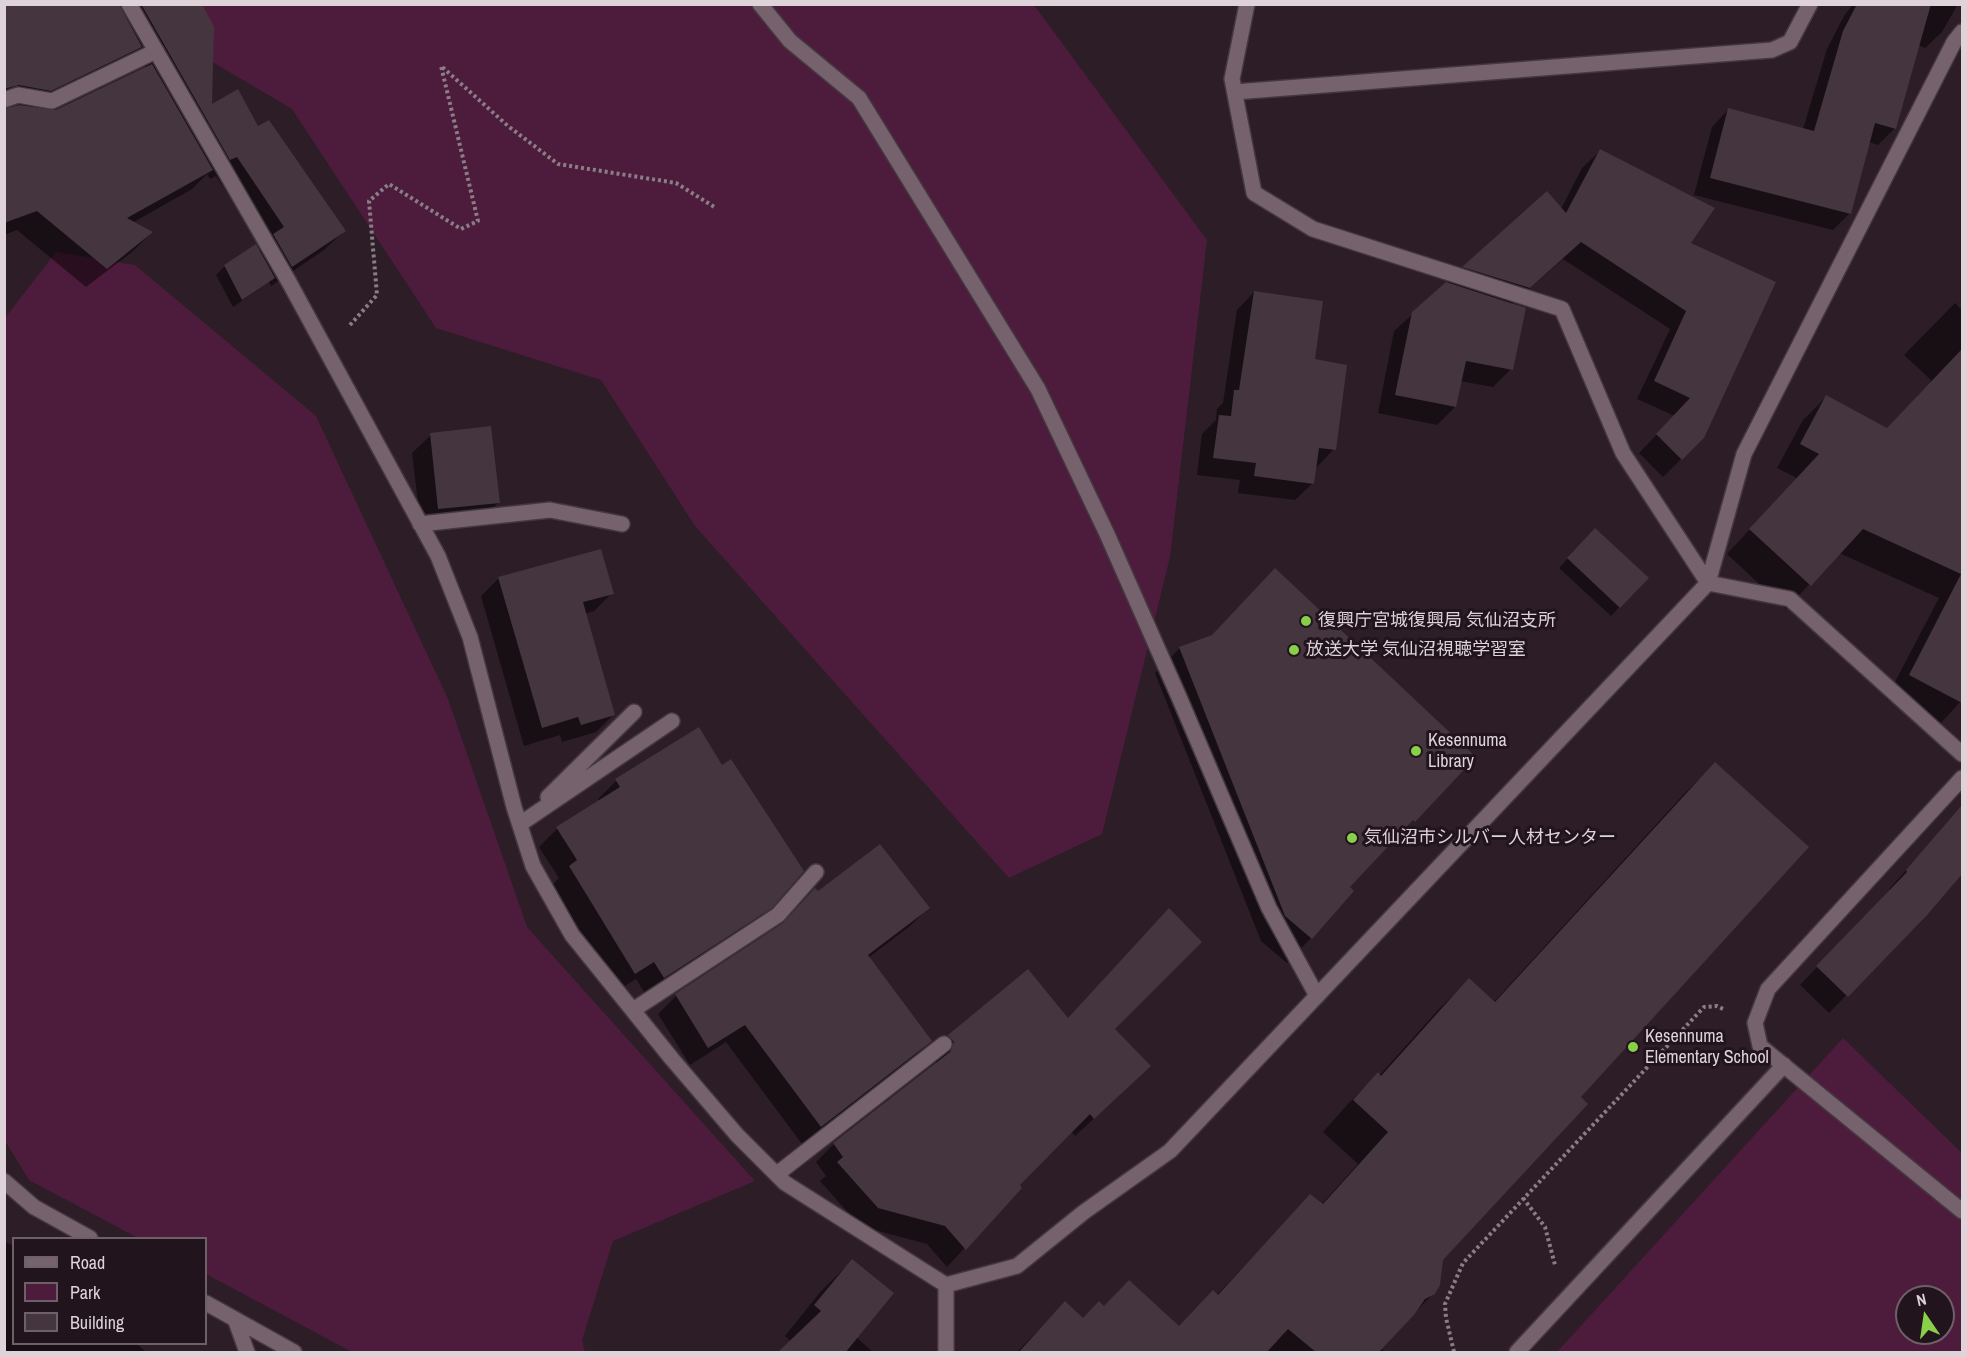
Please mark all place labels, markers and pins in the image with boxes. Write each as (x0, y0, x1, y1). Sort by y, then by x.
place label: 復興庁宮城復興局 気仙沼支所 (1318, 610, 1556, 632)
marker: 復興庁宮城復興局 気仙沼支所 (1299, 614, 1313, 628)
place label: 放送大学 気仙沼視聴学習室 (1306, 639, 1526, 661)
marker: 放送大学 気仙沼視聴学習室 (1287, 643, 1301, 657)
place label: Kesennuma Library (1428, 730, 1507, 772)
marker: Kesennuma Library (1409, 744, 1423, 758)
place label: 気仙沼市シルバー人材センター (1364, 827, 1616, 849)
marker: 気仙沼市シルバー人材センター (1345, 831, 1359, 845)
place label: Kesennuma Elementary School (1645, 1026, 1769, 1068)
marker: Kesennuma Elementary School (1626, 1040, 1640, 1054)

